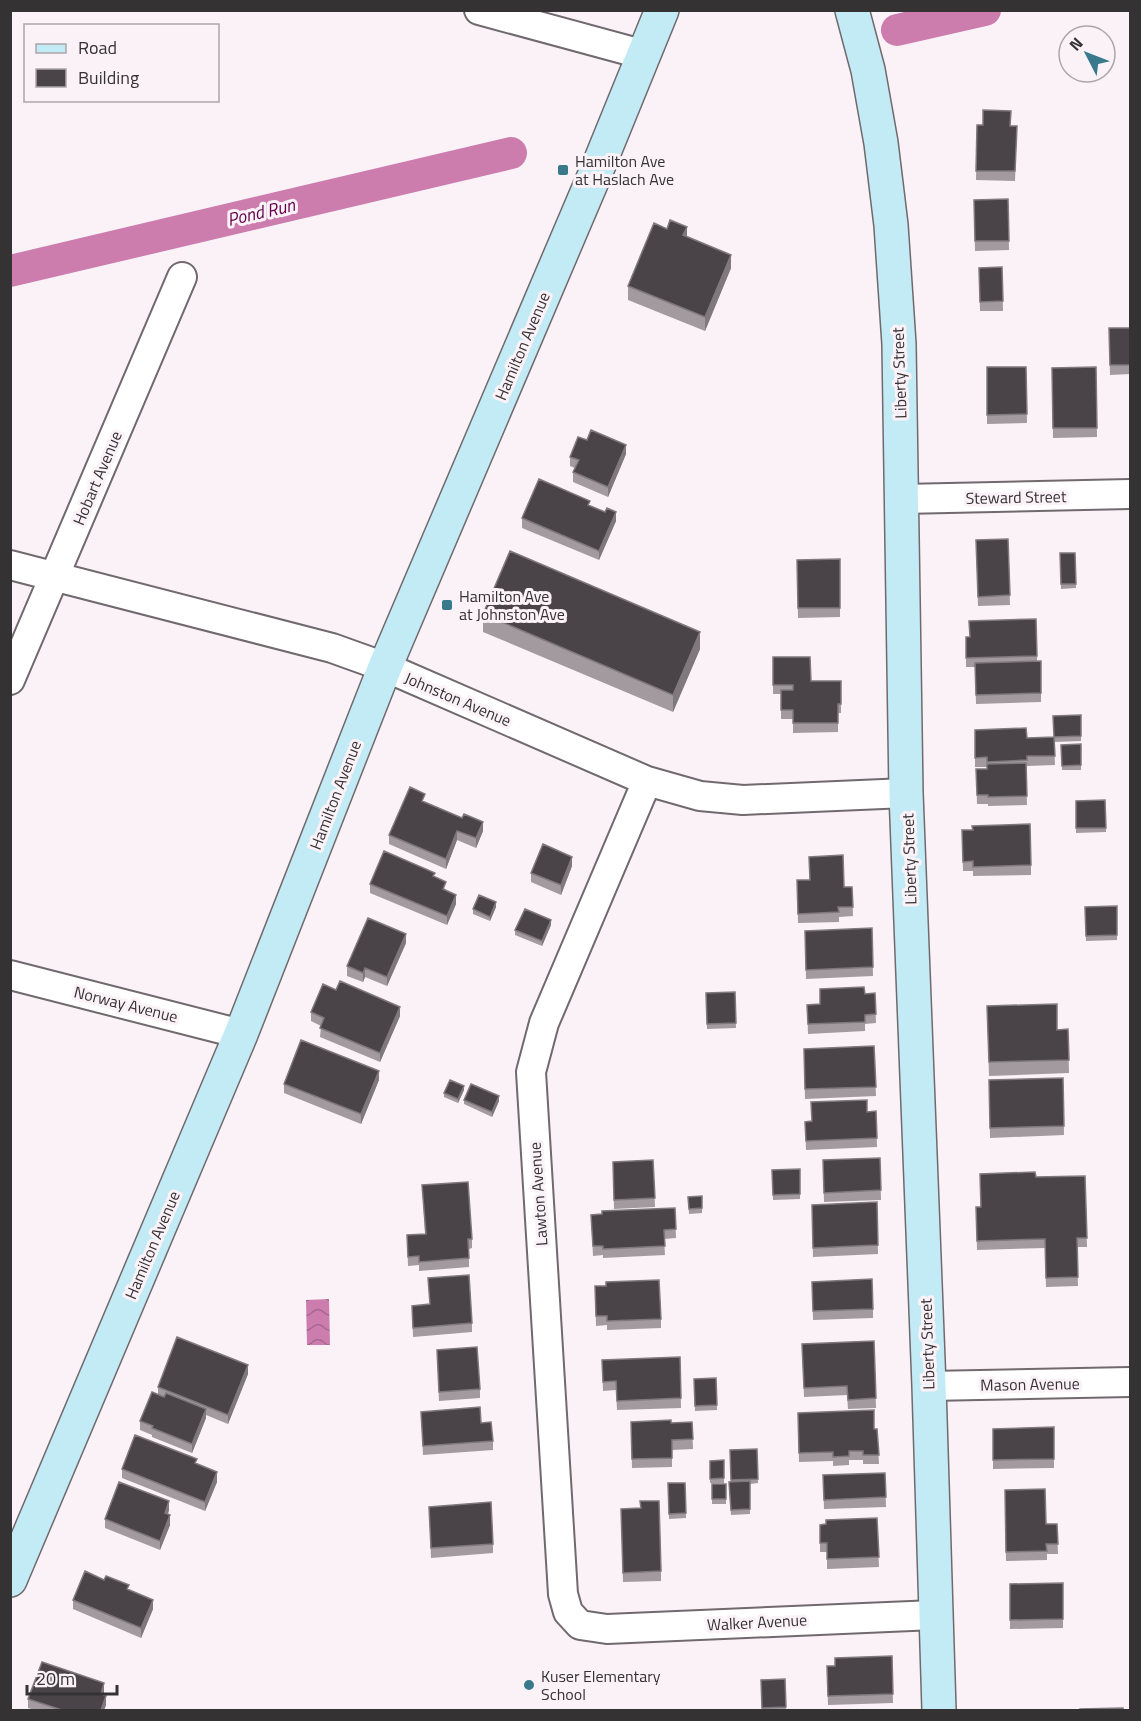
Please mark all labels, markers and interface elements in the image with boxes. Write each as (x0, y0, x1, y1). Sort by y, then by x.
legend (24, 24, 219, 102)
north arrow (1057, 24, 1117, 84)
text: N (1063, 32, 1088, 56)
text: Road (78, 34, 117, 61)
text: Building (78, 64, 139, 91)
place label: Hamilton Ave at Haslach Ave (575, 149, 674, 191)
marker: Hamilton Ave at Haslach Ave (556, 163, 570, 177)
water label: Pond Run (224, 191, 299, 233)
street label: Hamilton Avenue (488, 288, 556, 404)
street label: Liberty Street (885, 327, 913, 419)
street label: Hobart Avenue (66, 427, 128, 529)
street label: Steward Street (965, 484, 1067, 510)
place label: Hamilton Ave at Johnston Ave (459, 584, 565, 626)
marker: Hamilton Ave at Johnston Ave (440, 598, 454, 612)
street label: Johnston Avenue (401, 666, 515, 732)
street label: Hamilton Avenue (303, 737, 367, 853)
street label: Liberty Street (895, 813, 923, 905)
street label: Norway Avenue (72, 980, 180, 1028)
street label: Lawton Avenue (522, 1141, 554, 1247)
street label: Hamilton Avenue (118, 1187, 186, 1303)
street label: Liberty Street (913, 1298, 941, 1390)
street label: Mason Avenue (980, 1371, 1080, 1397)
street label: Walker Avenue (706, 1607, 808, 1637)
scale bar (27, 1658, 117, 1696)
place label: Kuser Elementary School (541, 1664, 661, 1706)
text: 20 m (36, 1665, 75, 1692)
marker: Kuser Elementary School (522, 1678, 536, 1692)

